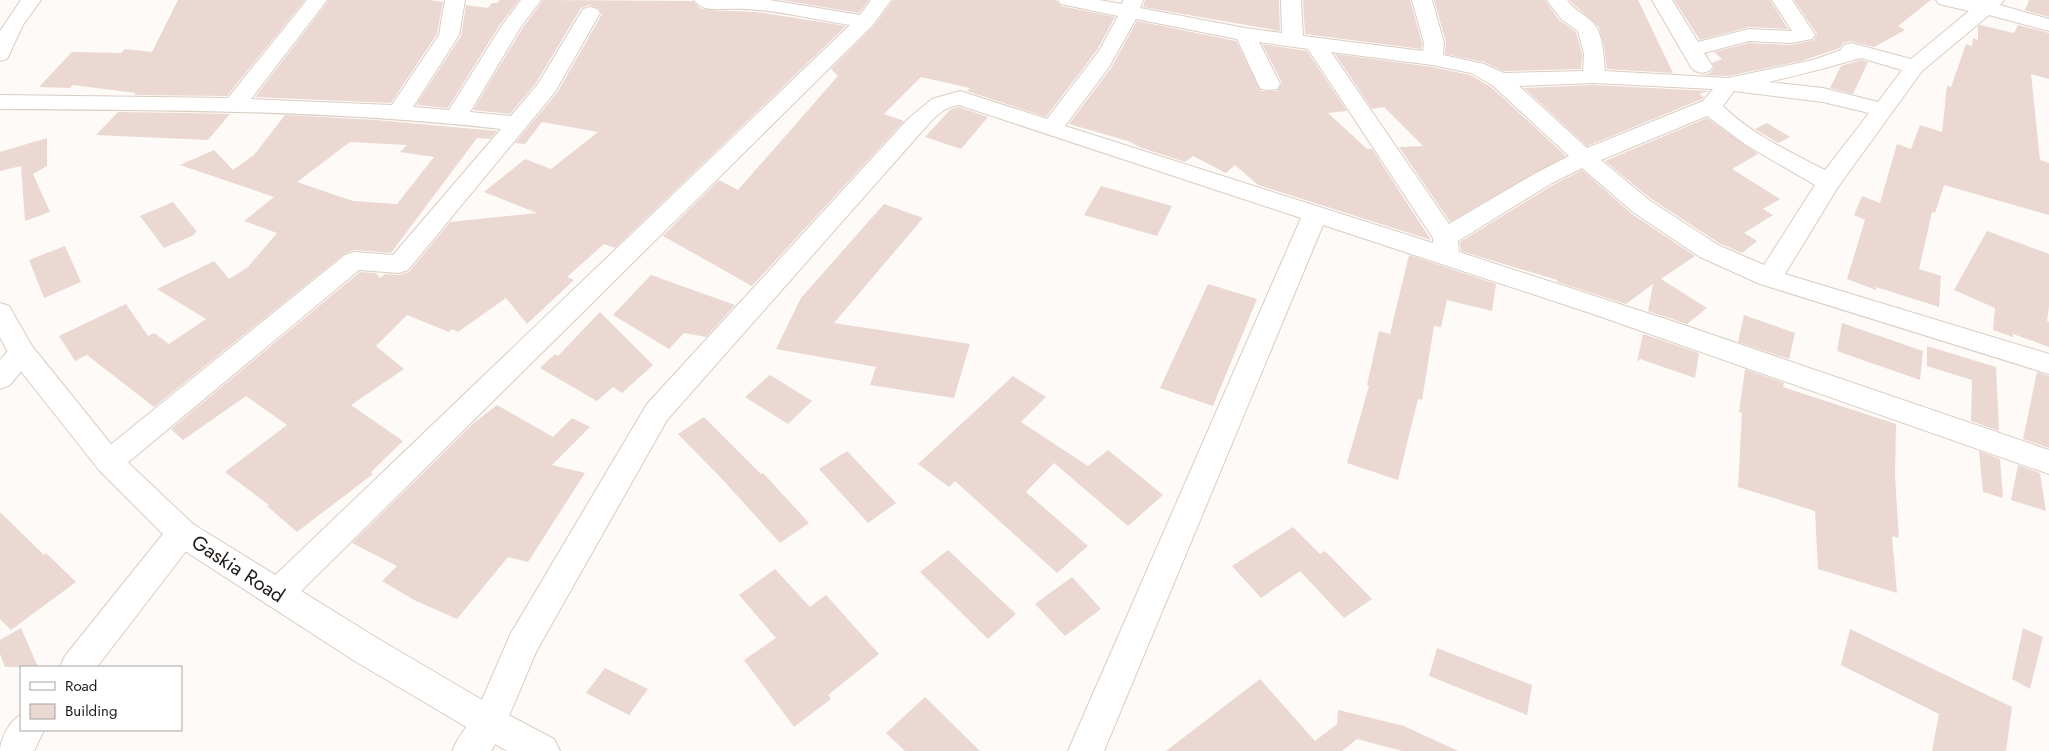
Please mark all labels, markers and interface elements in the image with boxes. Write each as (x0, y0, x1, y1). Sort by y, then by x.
street label: Gaskia Road (186, 528, 290, 610)
legend (20, 666, 182, 731)
text: Road (65, 675, 97, 697)
text: Building (65, 700, 117, 722)

